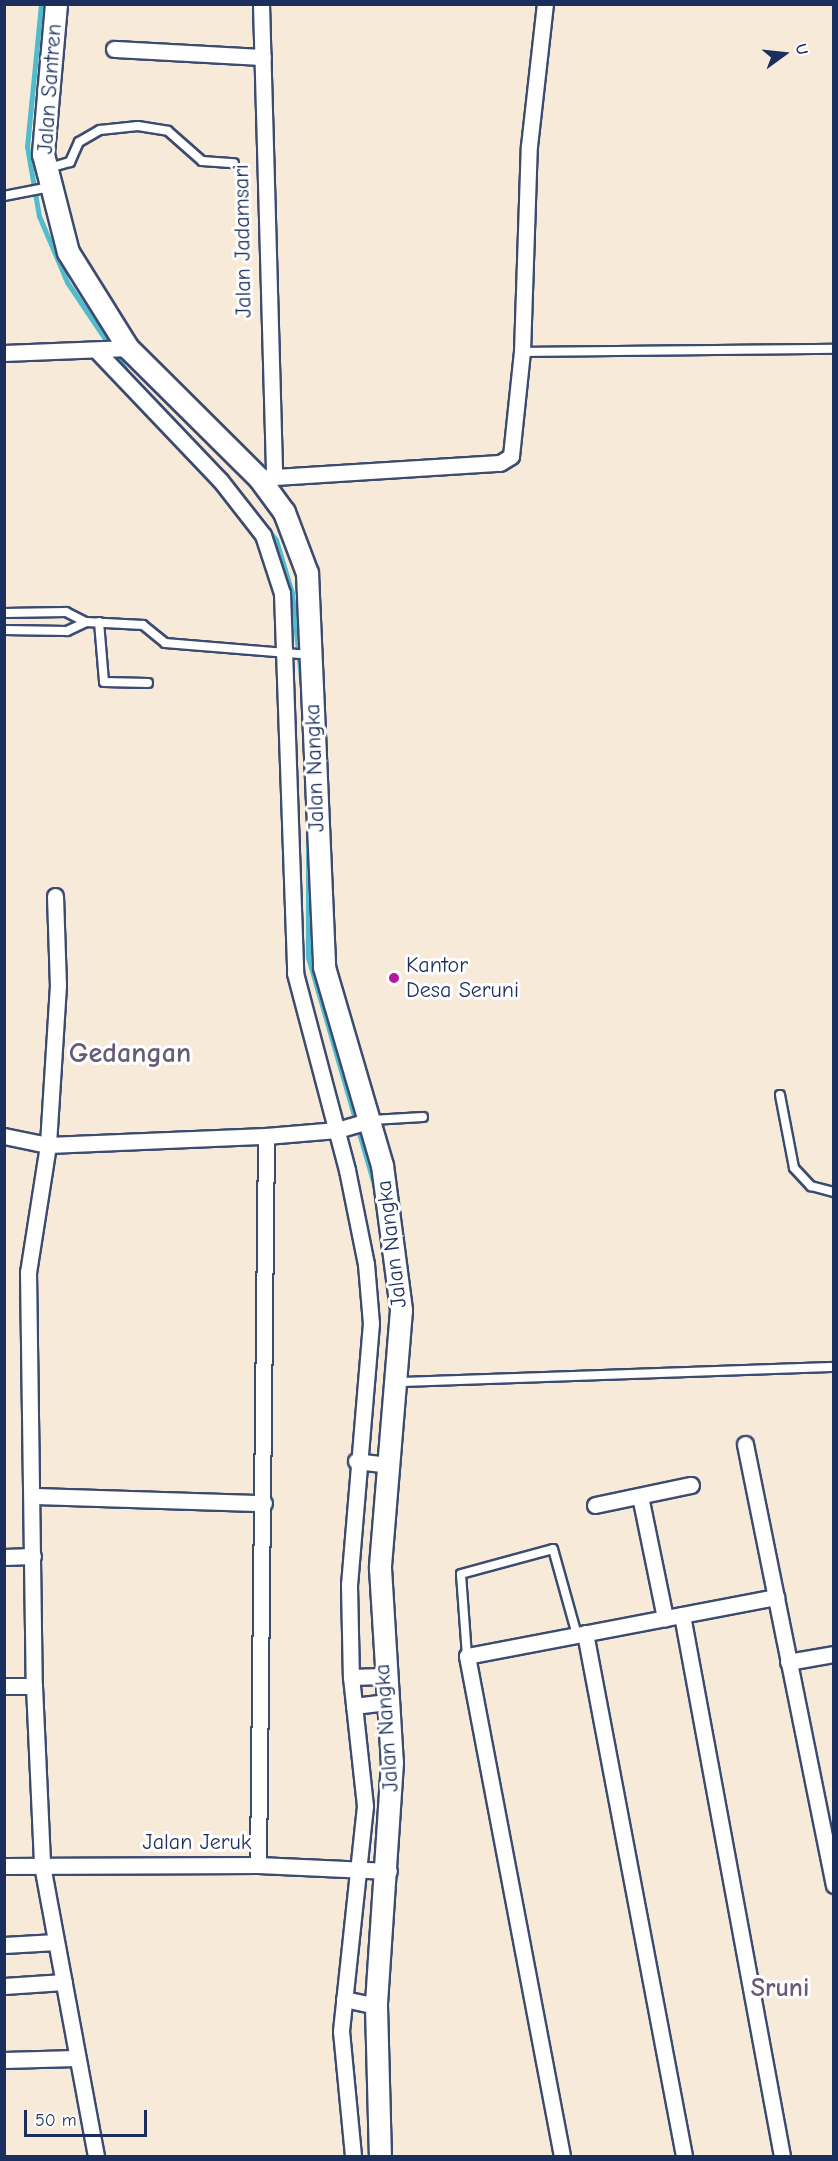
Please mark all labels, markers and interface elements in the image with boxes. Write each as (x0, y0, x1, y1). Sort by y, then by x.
street label: Jalan Santren (32, 23, 68, 155)
north arrow (754, 24, 814, 84)
text: U (791, 42, 811, 57)
street label: Jalan Jadamsari (228, 164, 258, 318)
street label: Jalan Nangka (300, 703, 330, 833)
place label: Kantor Desa Seruni (406, 952, 519, 1004)
marker: Kantor Desa Seruni (387, 971, 401, 985)
district label: Gedangan (69, 1036, 191, 1070)
street label: Jalan Nangka (371, 1179, 413, 1309)
street label: Jalan Nangka (369, 1663, 405, 1793)
street label: Jalan Jeruk (143, 1830, 251, 1856)
district label: Sruni (751, 1973, 809, 2005)
scale bar (27, 2098, 150, 2136)
text: 50 m (35, 2110, 77, 2131)

